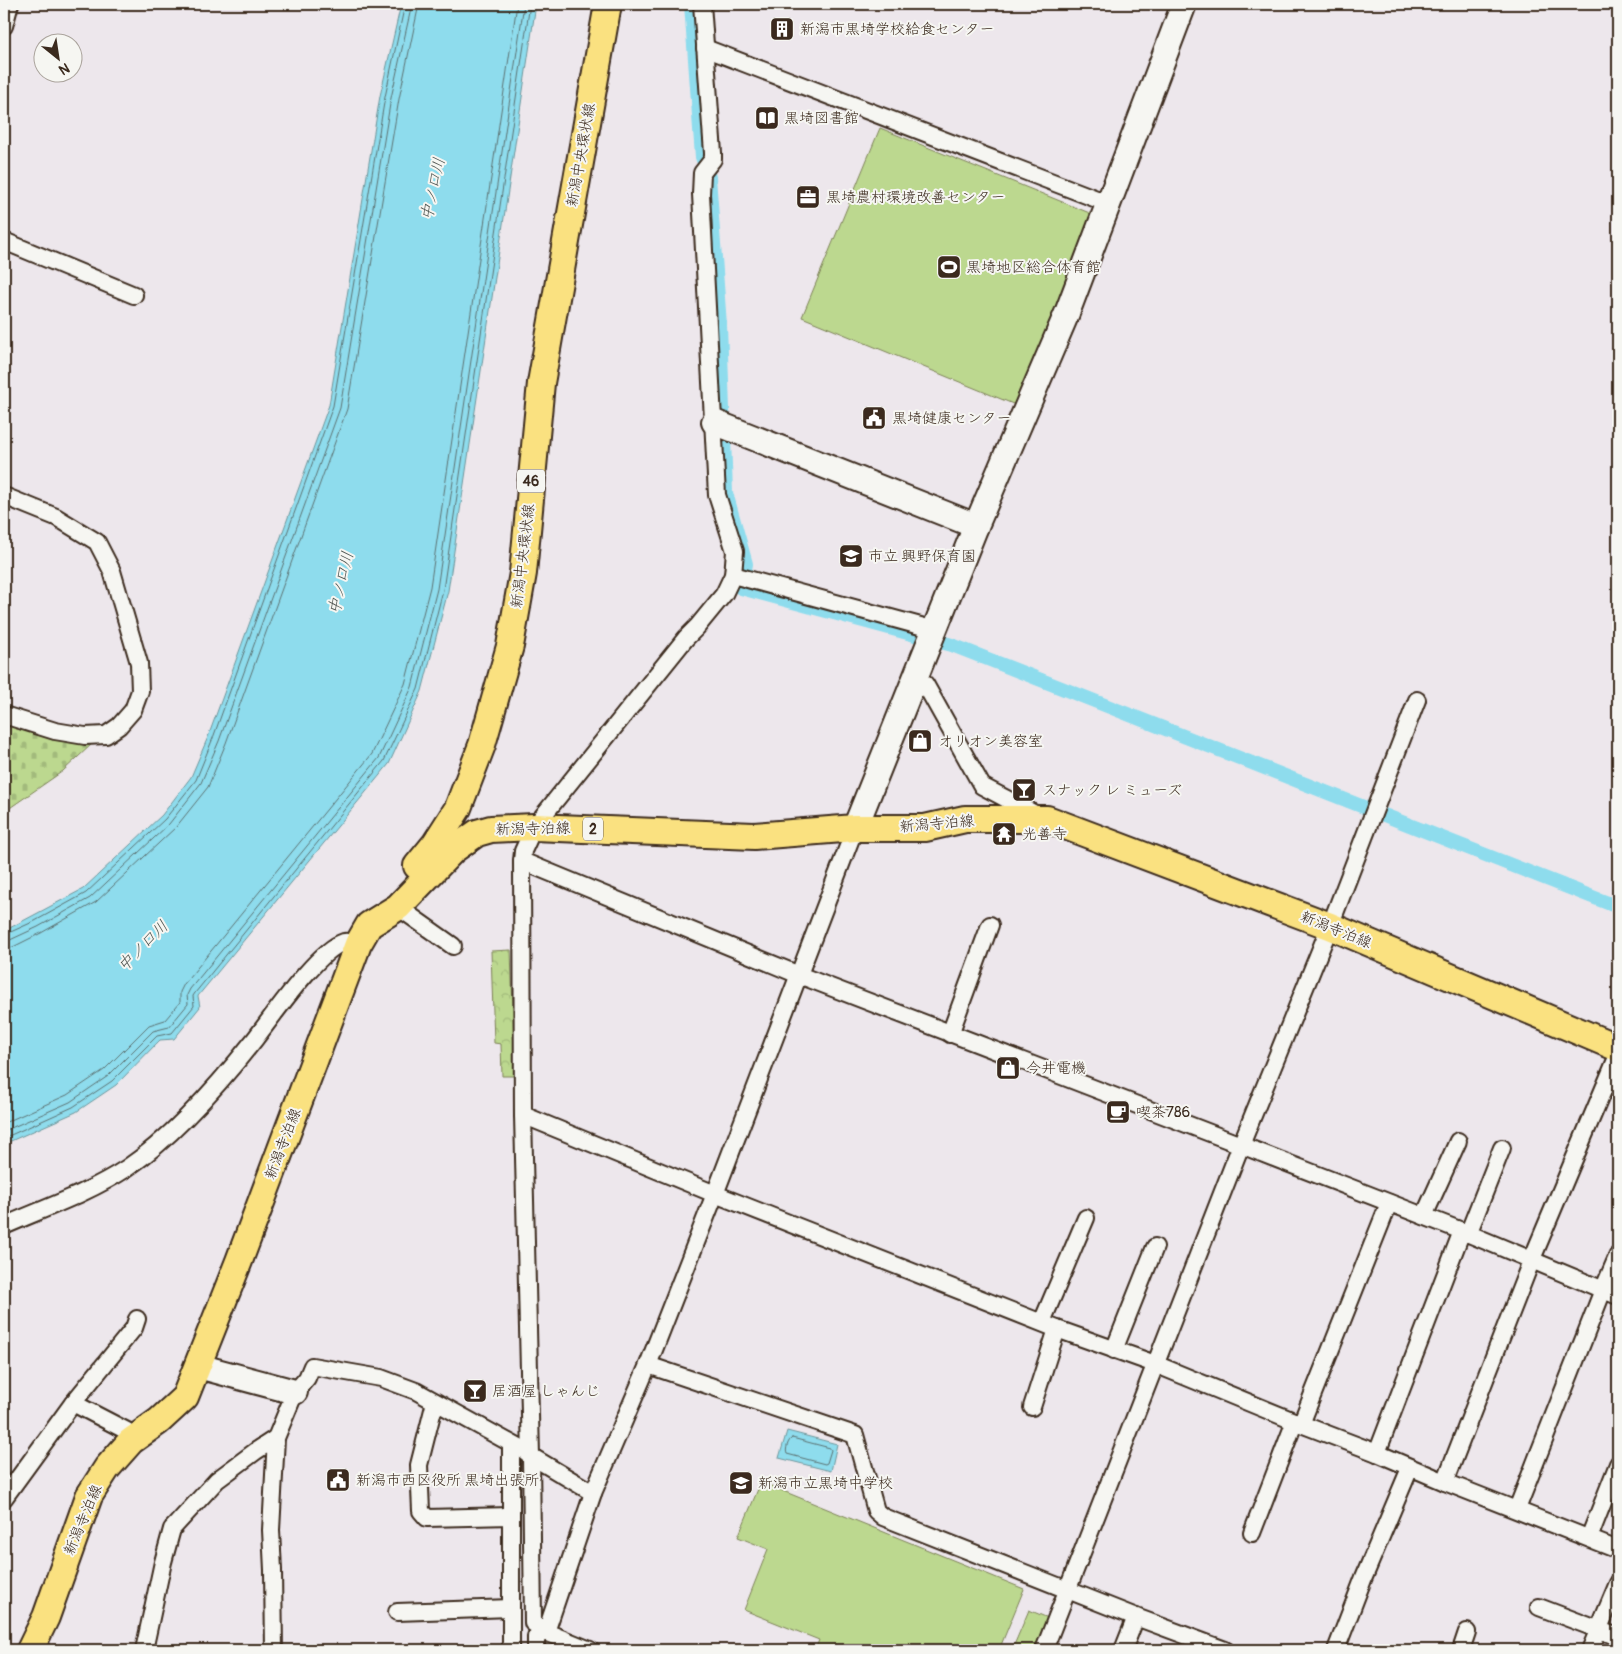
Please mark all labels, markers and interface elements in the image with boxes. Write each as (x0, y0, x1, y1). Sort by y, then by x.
building icon: 新潟市黒埼学校給食センター (769, 16, 795, 42)
place label: 新潟市黒埼学校給食センター (800, 20, 994, 39)
north arrow (32, 32, 82, 82)
text: N (56, 59, 73, 79)
street label: 新潟中央環状線 (563, 102, 599, 208)
library icon: 黒埼図書館 (754, 105, 780, 131)
place label: 黒埼図書館 (784, 109, 859, 128)
water label: 中ノ口川 (417, 156, 449, 222)
office icon: 黒埼農村環境改善センター (795, 184, 821, 210)
place label: 黒埼農村環境改善センター (826, 188, 1005, 207)
sports icon: 黒埼地区総合体育館 (936, 254, 962, 280)
place label: 黒埼地区総合体育館 (966, 258, 1101, 277)
public building icon: 黒埼健康センター (861, 405, 887, 431)
place label: 黒埼健康センター (892, 409, 1011, 428)
road number: 46 (517, 470, 545, 492)
street label: 新潟中央環状線 (507, 503, 539, 609)
school or university icon: 市立 興野保育園 (838, 543, 864, 569)
place label: 市立 興野保育園 (868, 547, 976, 566)
water label: 中ノ口川 (324, 550, 358, 616)
shop icon: オリオン美容室 (907, 728, 933, 754)
place label: オリオン美容室 (938, 732, 1043, 751)
bar icon: スナック レ ミューズ (1011, 777, 1037, 803)
place label: スナック レ ミューズ (1042, 781, 1182, 800)
street label: 新潟寺泊線 (899, 811, 975, 837)
road number: 2 (583, 818, 603, 841)
street label: 新潟寺泊線 (495, 819, 571, 839)
temple icon: 光善寺 (991, 821, 1017, 847)
place label: 光善寺 (1022, 825, 1067, 844)
street label: 新潟寺泊線 (1298, 907, 1374, 953)
water label: 中ノ口川 (113, 916, 173, 976)
shop icon: 今井電機 (995, 1055, 1021, 1081)
place label: 今井電機 (1026, 1059, 1086, 1078)
cafe icon: 喫茶786 (1105, 1099, 1131, 1125)
place label: 喫茶786 (1136, 1103, 1190, 1122)
street label: 新潟寺泊線 (261, 1106, 305, 1182)
bar icon: 居酒屋 しゃんじ (462, 1378, 488, 1404)
place label: 居酒屋 しゃんじ (492, 1382, 600, 1401)
public building icon: 新潟市西区役所 黒埼出張所 (325, 1467, 351, 1493)
school or university icon: 新潟市立黒埼中学校 (728, 1470, 754, 1496)
place label: 新潟市西区役所 黒埼出張所 (356, 1471, 539, 1490)
place label: 新潟市立黒埼中学校 (758, 1474, 893, 1493)
street label: 新潟寺泊線 (60, 1482, 106, 1558)

